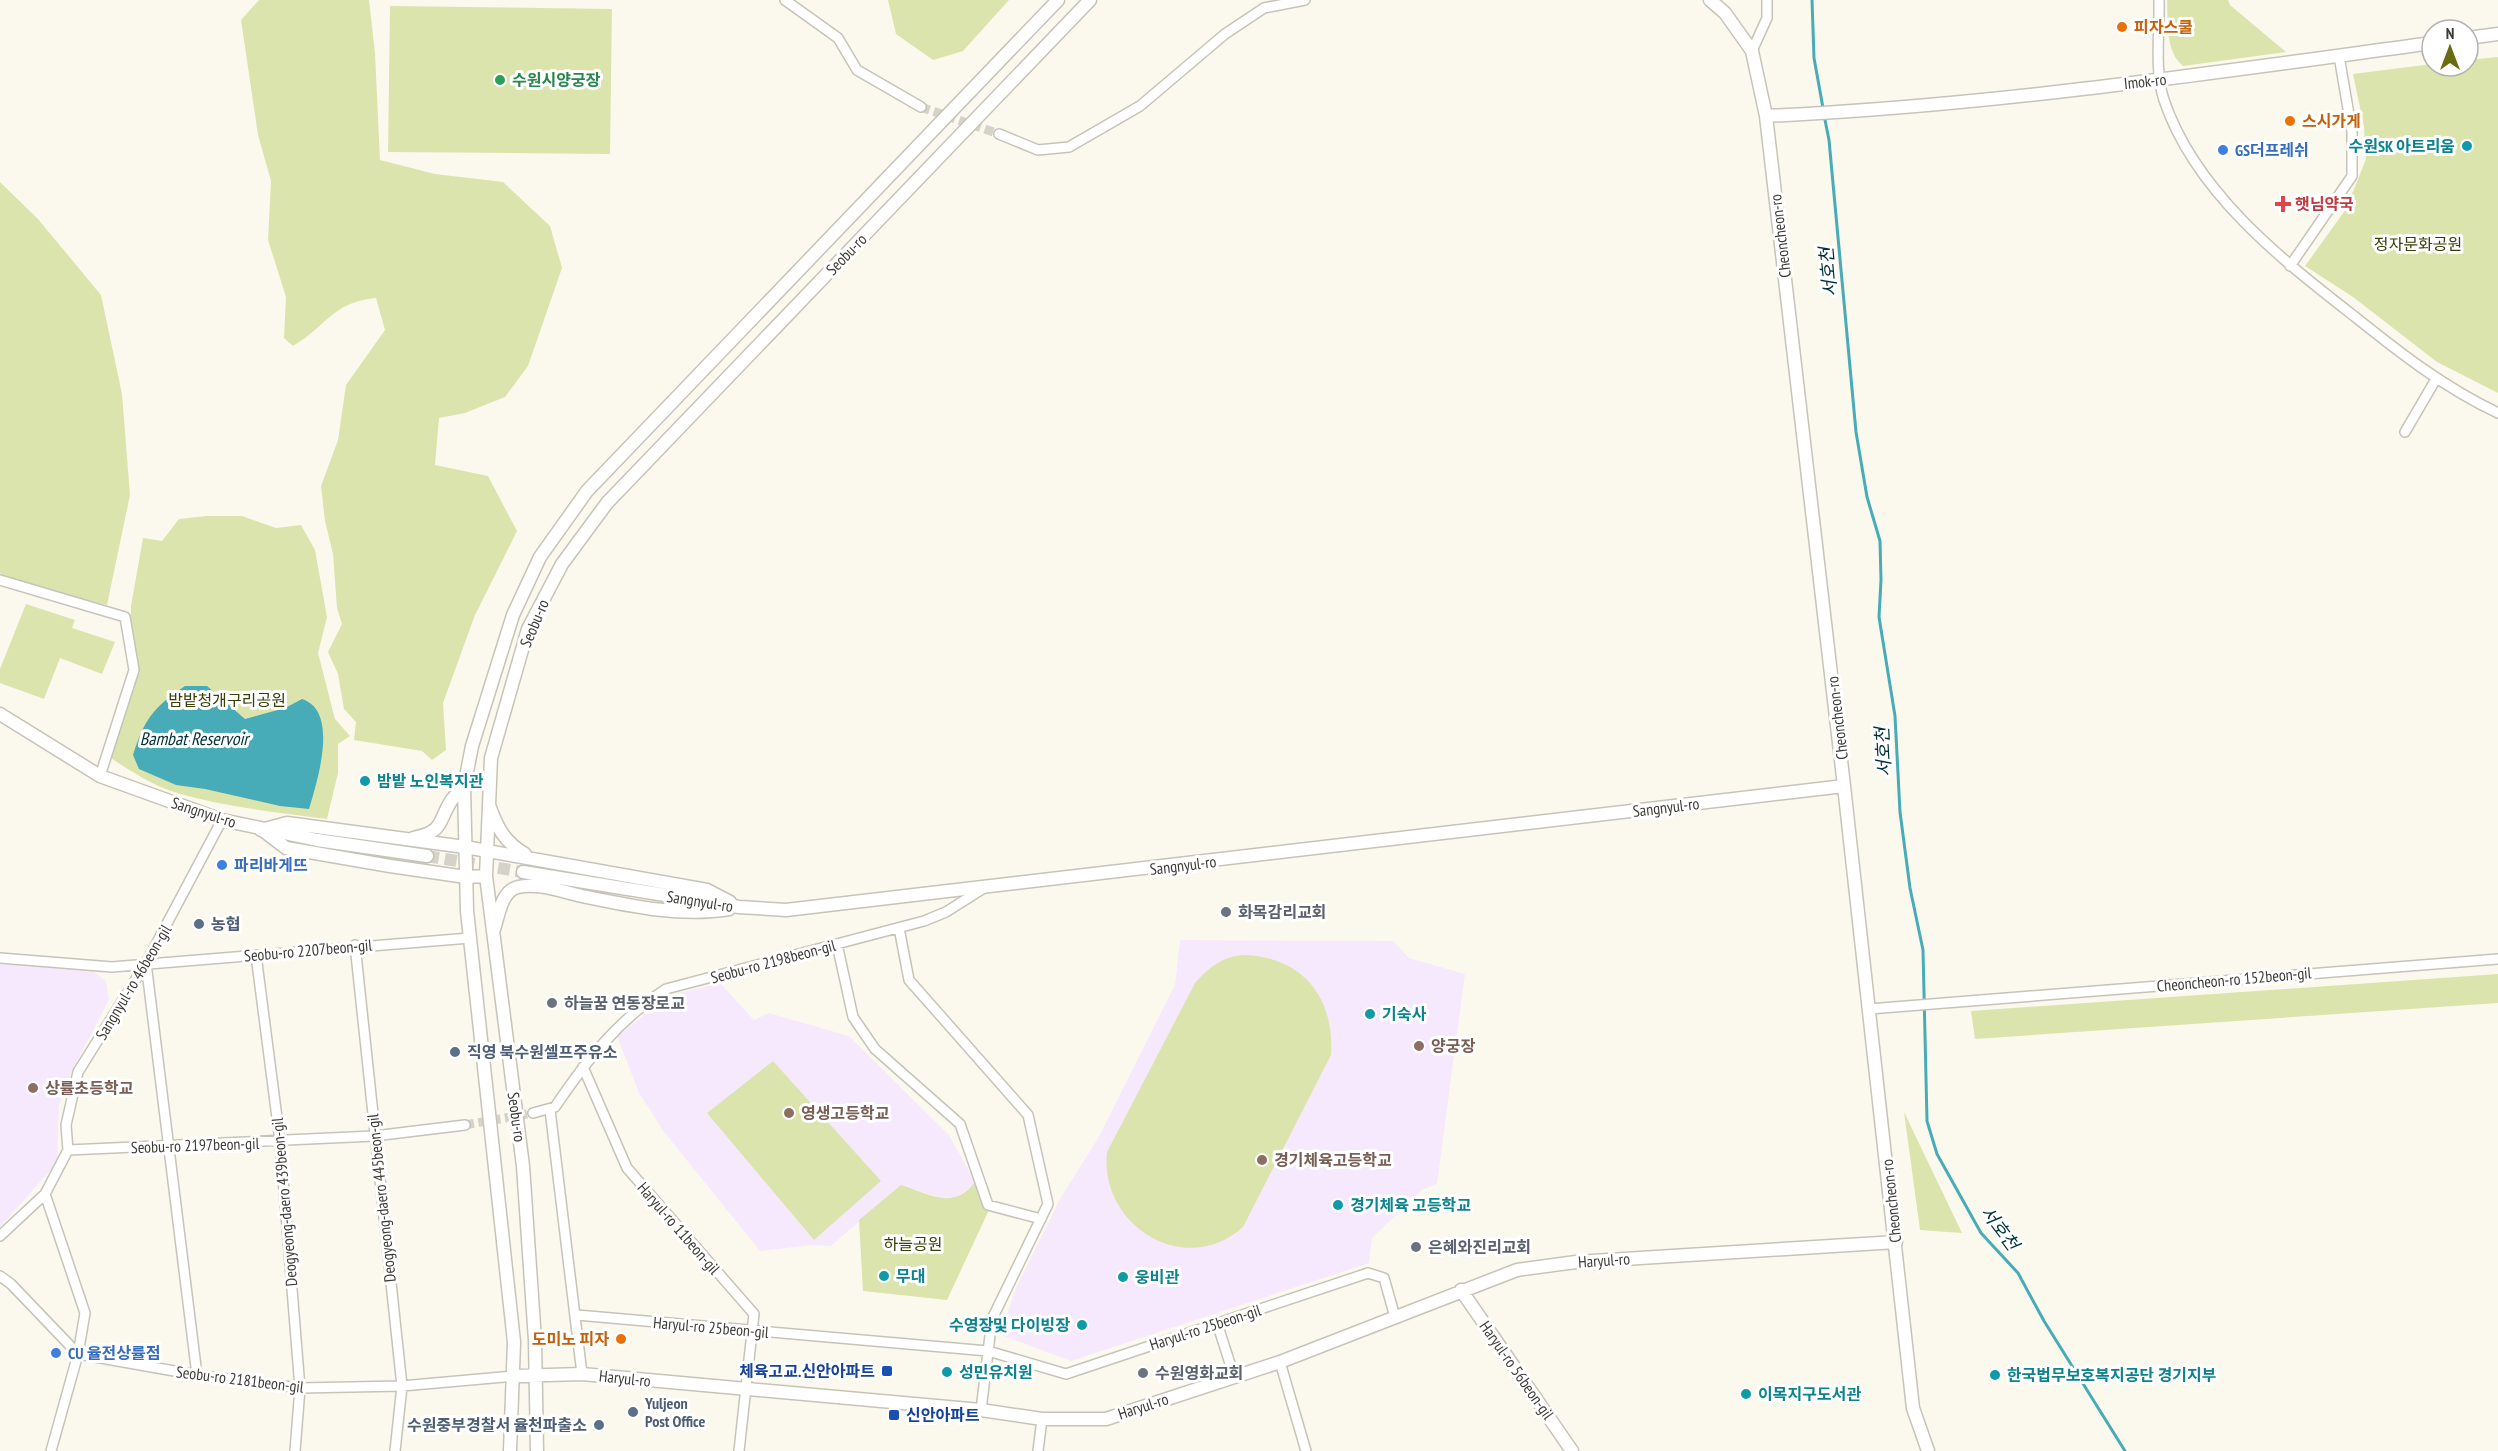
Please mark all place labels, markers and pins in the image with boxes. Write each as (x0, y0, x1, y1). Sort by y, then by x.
place label: 피자스쿨 (2134, 17, 2193, 37)
marker: 피자스쿨 (2115, 20, 2129, 34)
place label: 수원시양궁장 (512, 70, 601, 90)
marker: 수원시양궁장 (493, 73, 507, 87)
place label: 스시가게 (2302, 111, 2361, 131)
marker: 스시가게 (2283, 114, 2297, 128)
place label: 수원SK 아트리움 (2348, 136, 2455, 156)
marker: 수원SK 아트리움 (2460, 139, 2474, 153)
place label: GS더프레쉬 (2235, 140, 2309, 160)
marker: GS더프레쉬 (2216, 143, 2230, 157)
place label: 햇님약국 (2295, 194, 2354, 214)
marker: 햇님약국 (2276, 197, 2290, 211)
place label: 밤밭 노인복지관 (377, 771, 484, 791)
marker: 밤밭 노인복지관 (358, 774, 372, 788)
place label: 파리바게뜨 (234, 855, 308, 875)
marker: 파리바게뜨 (215, 858, 229, 872)
place label: 화목감리교회 (1238, 902, 1326, 922)
marker: 화목감리교회 (1219, 905, 1233, 919)
place label: 농협 (211, 914, 240, 934)
marker: 농협 (192, 917, 206, 931)
place label: 하늘꿈 연동장로교 (564, 993, 685, 1013)
marker: 하늘꿈 연동장로교 (545, 996, 559, 1010)
place label: 기숙사 (1382, 1004, 1426, 1024)
marker: 기숙사 (1363, 1007, 1377, 1021)
place label: 양궁장 (1431, 1036, 1475, 1056)
marker: 양궁장 (1412, 1039, 1426, 1053)
place label: 직영 북수원셀프주유소 (467, 1042, 618, 1062)
marker: 직영 북수원셀프주유소 (448, 1045, 462, 1059)
place label: 상률초등학교 (45, 1078, 134, 1098)
marker: 상률초등학교 (26, 1081, 40, 1095)
place label: 영생고등학교 (801, 1103, 890, 1123)
marker: 영생고등학교 (782, 1106, 796, 1120)
place label: 경기체육고등학교 (1274, 1150, 1392, 1170)
marker: 경기체육고등학교 (1255, 1153, 1269, 1167)
place label: 경기체육 고등학교 (1350, 1195, 1471, 1215)
marker: 경기체육 고등학교 (1331, 1198, 1345, 1212)
place label: 은혜와진리교회 (1428, 1237, 1531, 1257)
marker: 은혜와진리교회 (1409, 1240, 1423, 1254)
place label: 무대 (896, 1266, 925, 1286)
place label: 웅비관 (1135, 1267, 1179, 1287)
marker: 무대 (877, 1269, 891, 1283)
marker: 웅비관 (1116, 1270, 1130, 1284)
place label: 수영장및 다이빙장 (949, 1315, 1070, 1335)
marker: 수영장및 다이빙장 (1075, 1318, 1089, 1332)
place label: 도미노 피자 (532, 1329, 609, 1349)
marker: 도미노 피자 (614, 1332, 628, 1346)
place label: CU 율전상률점 (68, 1343, 160, 1363)
marker: CU 율전상률점 (49, 1346, 63, 1360)
place label: 체육고교.신안아파트 (739, 1361, 875, 1381)
place label: 성민유치원 (959, 1362, 1033, 1382)
place label: 수원영화교회 (1155, 1363, 1243, 1383)
marker: 체육고교.신안아파트 (880, 1364, 894, 1378)
marker: 성민유치원 (940, 1365, 954, 1379)
place label: 한국법무보호복지공단 경기지부 (2007, 1365, 2216, 1385)
marker: 수원영화교회 (1136, 1366, 1150, 1380)
marker: 한국법무보호복지공단 경기지부 (1988, 1368, 2002, 1382)
place label: 이목지구도서관 (1758, 1384, 1861, 1404)
marker: 이목지구도서관 (1739, 1387, 1753, 1401)
place label: Yuljeon Post Office (644, 1393, 705, 1431)
marker: Yuljeon Post Office (626, 1405, 640, 1419)
place label: 신안아파트 (906, 1405, 980, 1425)
marker: 신안아파트 (887, 1408, 901, 1422)
place label: 수원중부경찰서 율천파출소 (407, 1415, 587, 1435)
marker: 수원중부경찰서 율천파출소 (592, 1418, 606, 1432)

